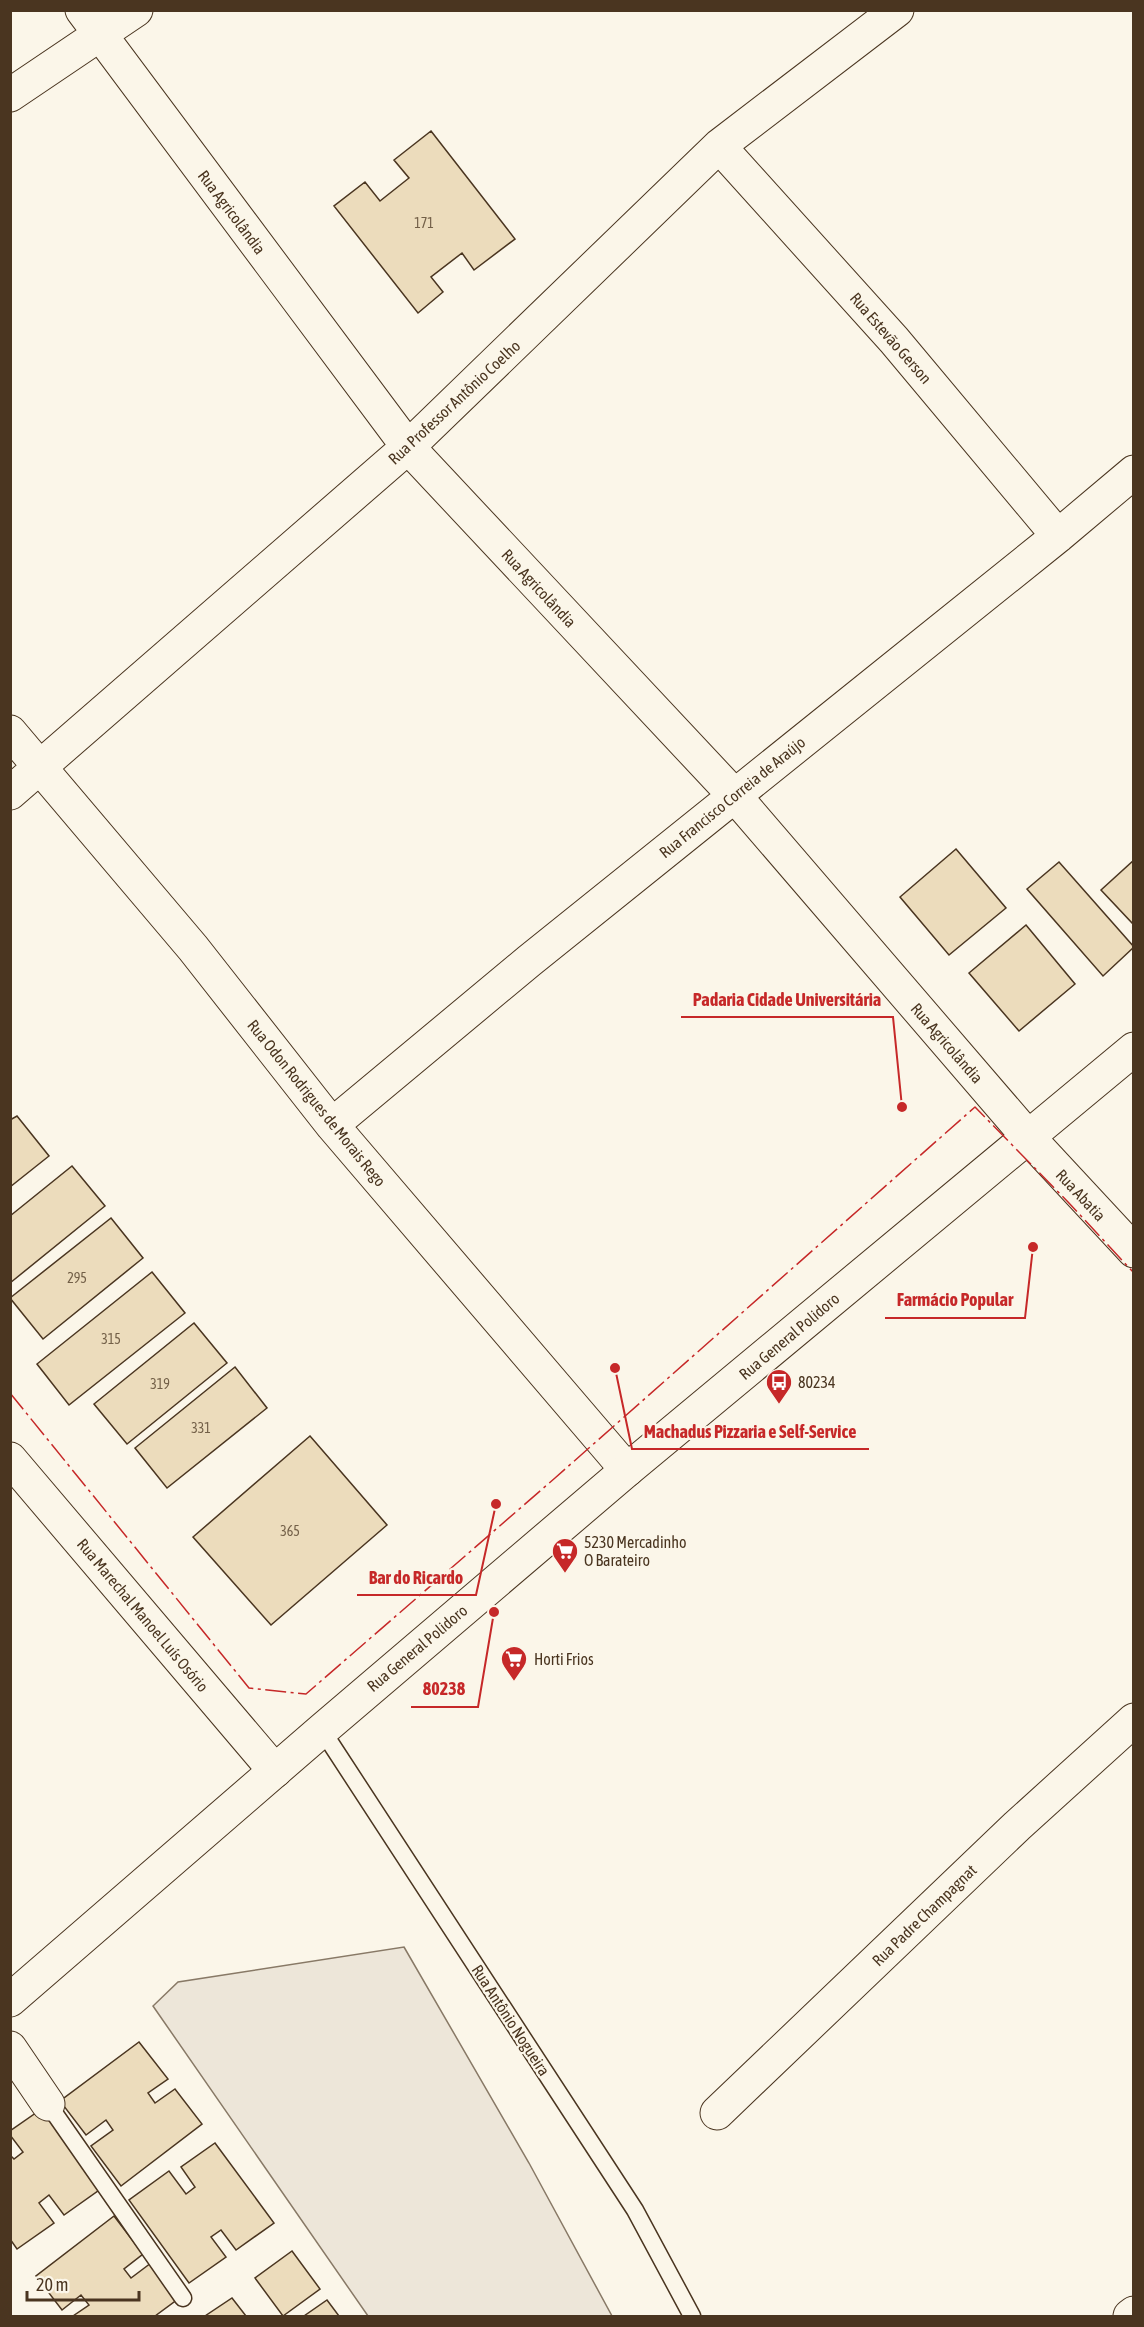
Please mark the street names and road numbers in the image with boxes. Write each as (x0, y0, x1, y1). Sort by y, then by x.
street label: Rua Agricolândia (194, 167, 269, 258)
street label: Rua Estevão Gerson (847, 289, 935, 387)
street label: Rua Professor Antônio Coelho (385, 336, 523, 468)
street label: Rua Agricolândia (498, 545, 580, 631)
street label: Rua Francisco Correia de Araújo (655, 733, 809, 862)
street label: Rua Agricolândia (907, 999, 987, 1087)
street label: Rua Odon Rodrigues de Morais Rego (243, 1016, 390, 1190)
street label: Rua Abatia (1053, 1165, 1109, 1225)
street label: Rua General Polidoro (735, 1289, 843, 1383)
street label: Rua Marechal Manoel Luís Osório (74, 1535, 212, 1695)
street label: Rua General Polidoro (363, 1601, 471, 1695)
street label: Rua Padre Champagnat (868, 1860, 981, 1970)
street label: Rua Antônio Nogueira (468, 1961, 554, 2079)

